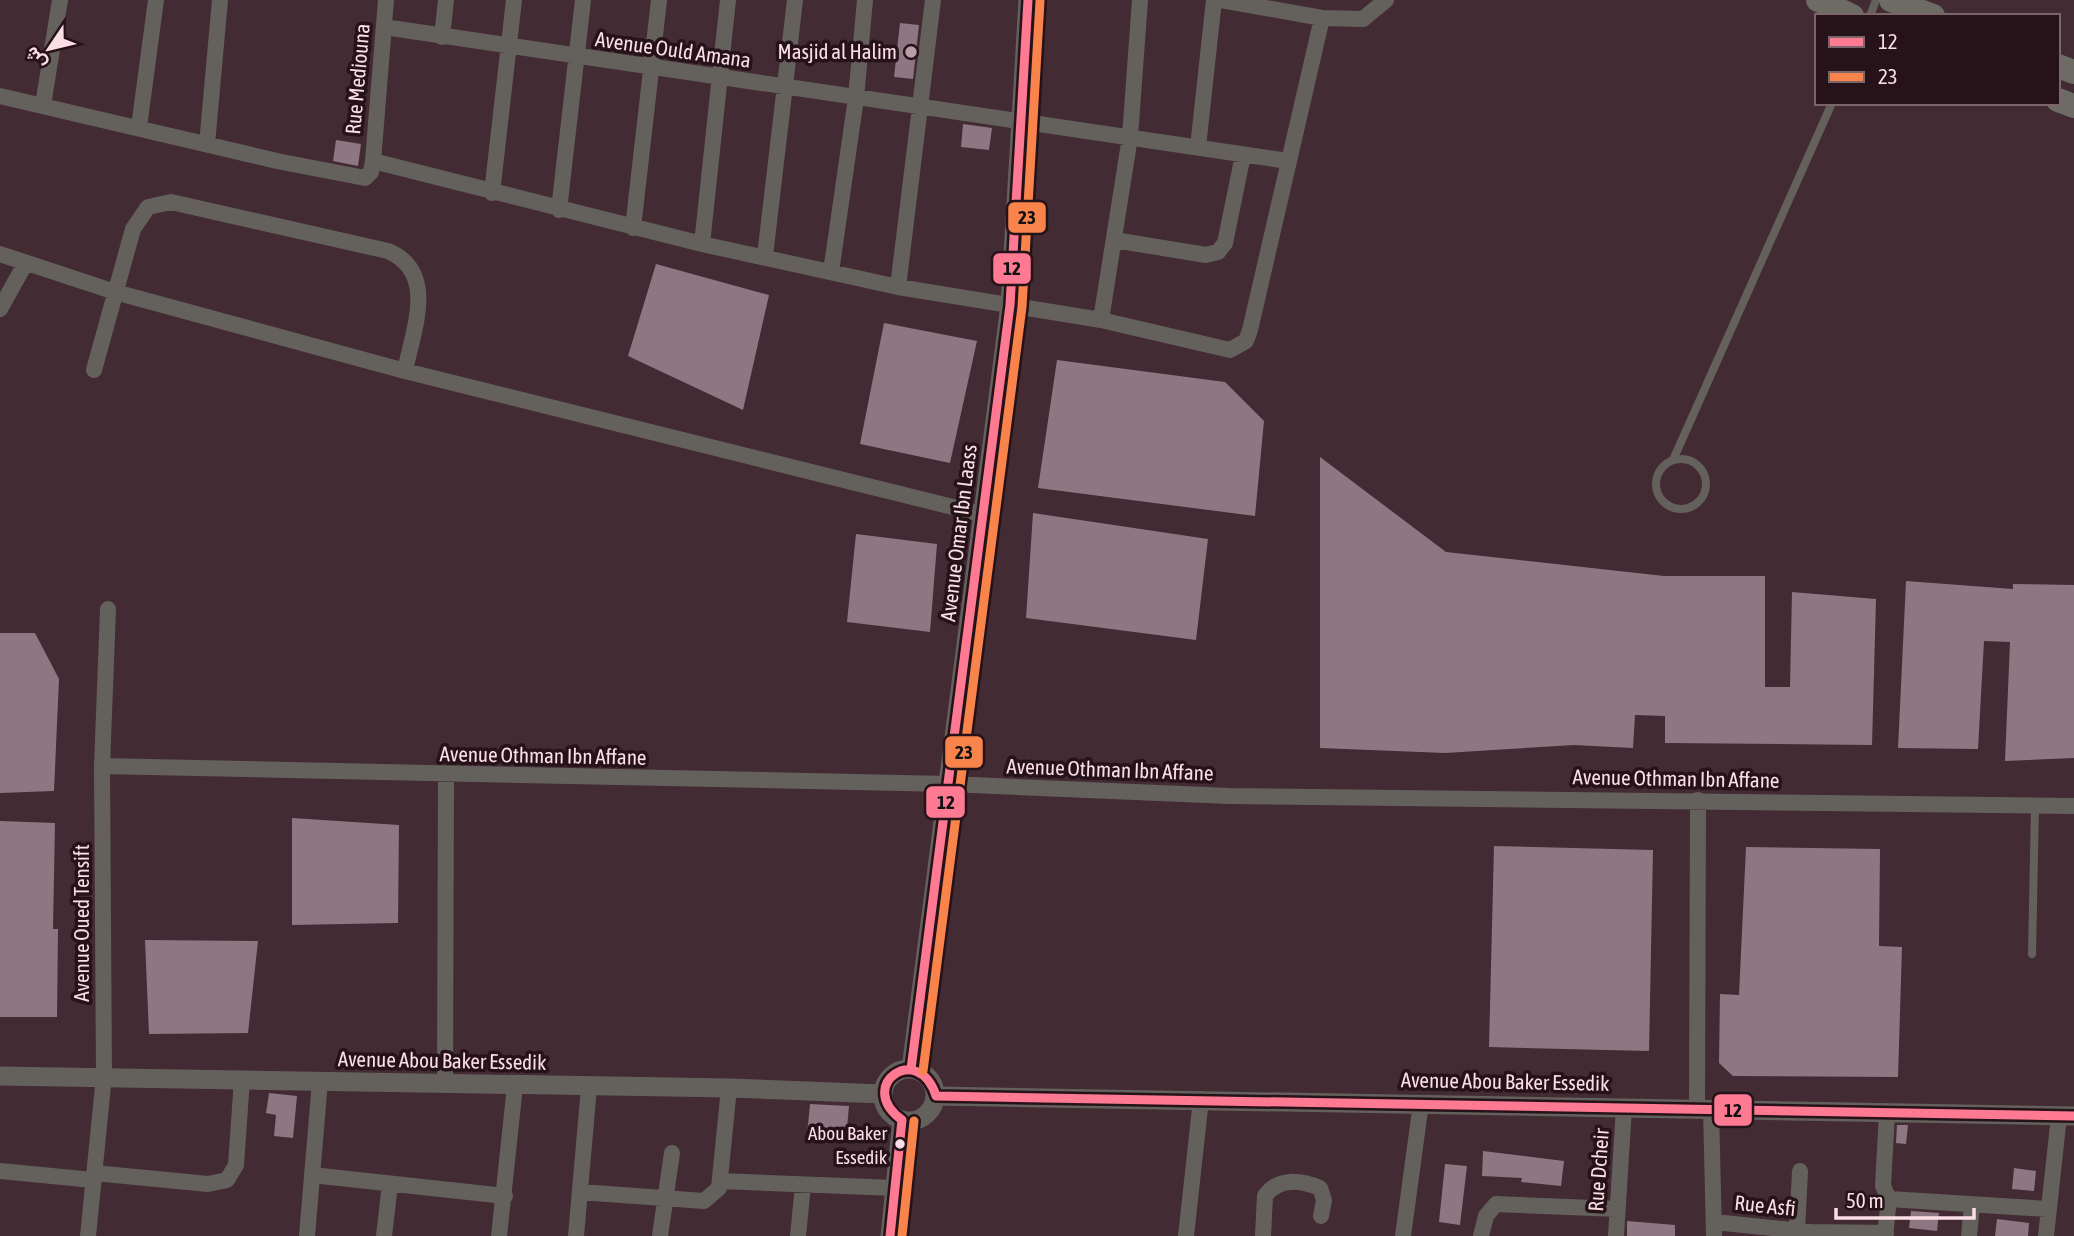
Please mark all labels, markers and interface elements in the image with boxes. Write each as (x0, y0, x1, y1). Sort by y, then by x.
north arrow (14, 14, 84, 84)
legend (1815, 14, 2060, 105)
street label: Rue Mediouna (340, 22, 374, 135)
street label: Avenue Ould Amana (594, 26, 752, 72)
text: 12 (1878, 29, 1898, 53)
place label: Masjid al Halim (778, 39, 897, 63)
text: ش (19, 42, 51, 74)
marker: Masjid al Halim (903, 44, 919, 60)
text: 23 (1878, 64, 1898, 88)
line badge: 23 (1007, 201, 1047, 234)
text: 23 (1018, 206, 1036, 228)
line badge: 12 (992, 252, 1032, 285)
text: 12 (1003, 257, 1021, 279)
street label: Avenue Omar Ibn Laass (935, 443, 981, 623)
line badge: 23 (944, 735, 984, 769)
street label: Avenue Othman Ibn Affane (439, 741, 647, 769)
text: 23 (955, 741, 973, 763)
street label: Avenue Othman Ibn Affane (1006, 753, 1214, 785)
street label: Avenue Othman Ibn Affane (1572, 764, 1780, 792)
line badge: 12 (925, 785, 966, 819)
text: 12 (937, 791, 955, 813)
street label: Avenue Oued Tensift (69, 844, 93, 1002)
street label: Avenue Abou Baker Essedik (338, 1046, 546, 1074)
street label: Avenue Abou Baker Essedik (1401, 1067, 1609, 1095)
line badge: 12 (1713, 1093, 1753, 1127)
text: 12 (1724, 1099, 1742, 1121)
place label: Abou Baker Essedik (808, 1122, 888, 1168)
street label: Rue Dcheir (1583, 1127, 1613, 1212)
marker: Abou Baker Essedik (893, 1137, 907, 1151)
scale bar (1836, 1176, 1974, 1220)
text: 50 m (1846, 1188, 1884, 1212)
street label: Rue Asfi (1733, 1190, 1797, 1220)

